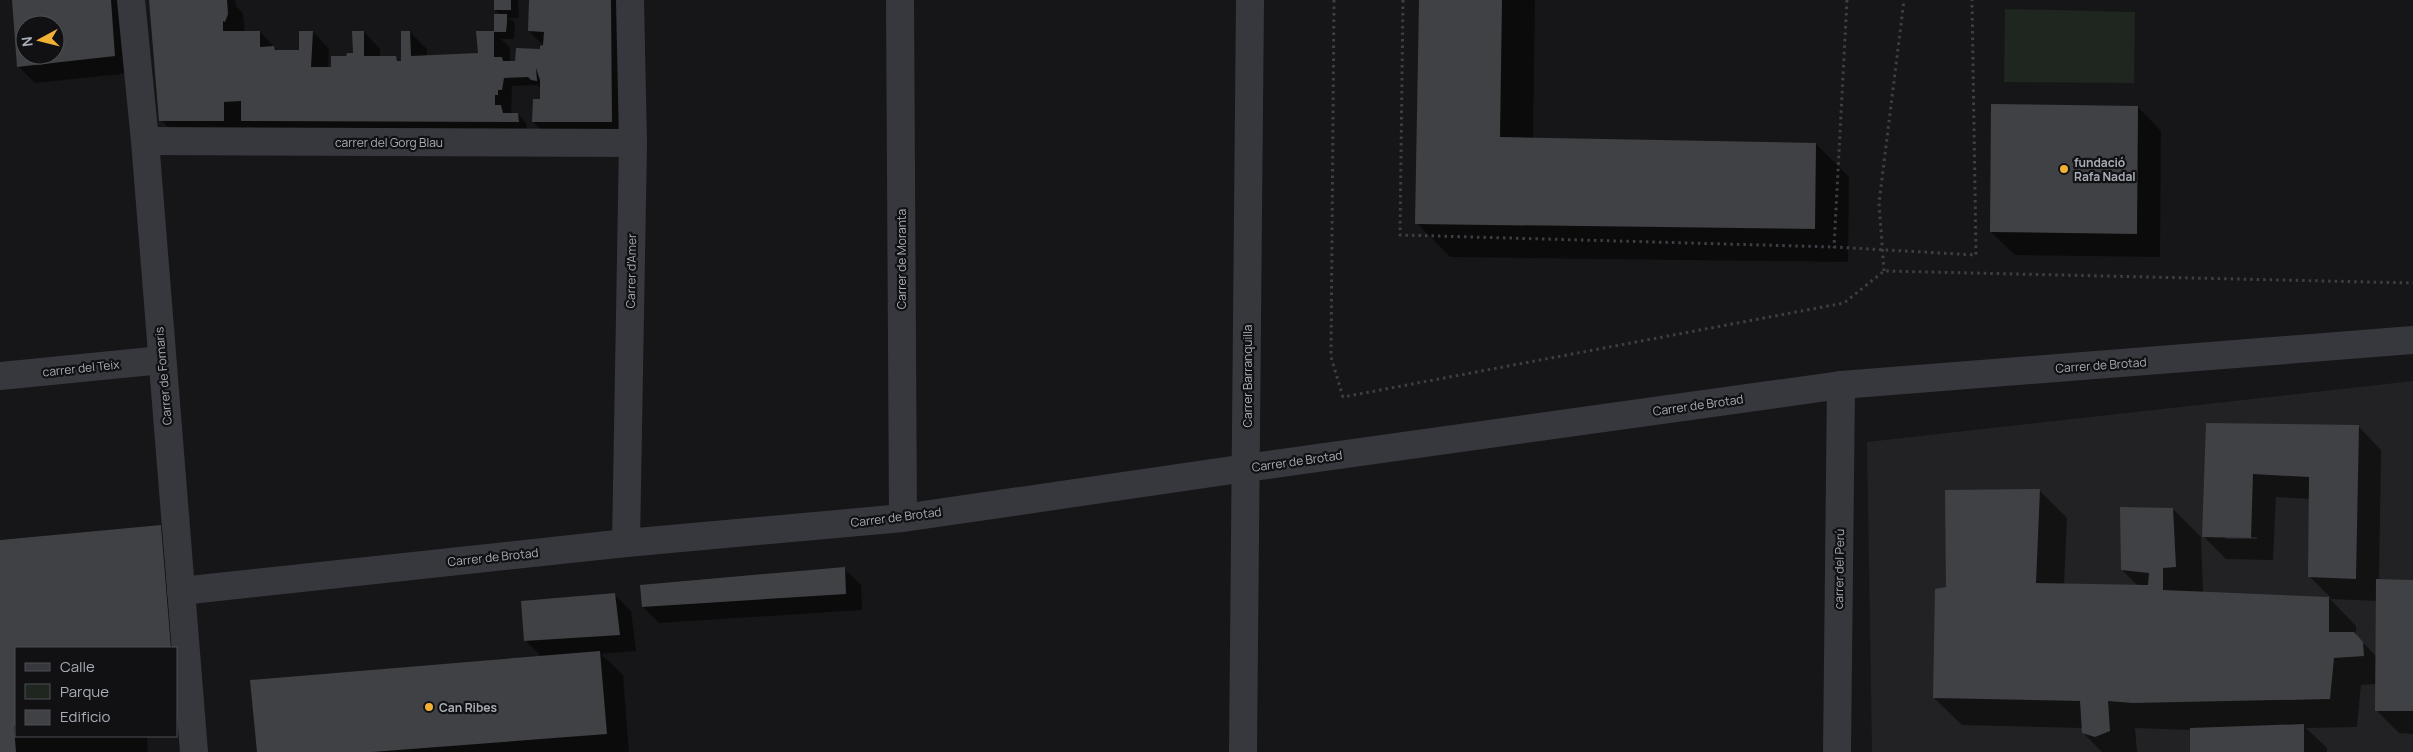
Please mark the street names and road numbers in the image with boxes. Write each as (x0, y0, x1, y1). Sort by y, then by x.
street label: carrer del Gorg Blau (335, 134, 443, 151)
street label: Carrer de Moranta (893, 209, 910, 309)
street label: Carrer d'Amer (622, 233, 640, 309)
street label: Carrer Barranquilla (1239, 324, 1256, 428)
street label: Carrer de Fornaris (150, 326, 176, 426)
street label: Carrer de Brotad (2055, 353, 2147, 377)
street label: carrer del Teix (42, 355, 121, 380)
street label: Carrer de Brotad (1652, 390, 1744, 420)
street label: Carrer de Brotad (1251, 446, 1343, 476)
street label: Carrer de Brotad (850, 503, 942, 531)
street label: carrer del Perú (1830, 529, 1848, 609)
street label: Carrer de Brotad (447, 544, 539, 570)

